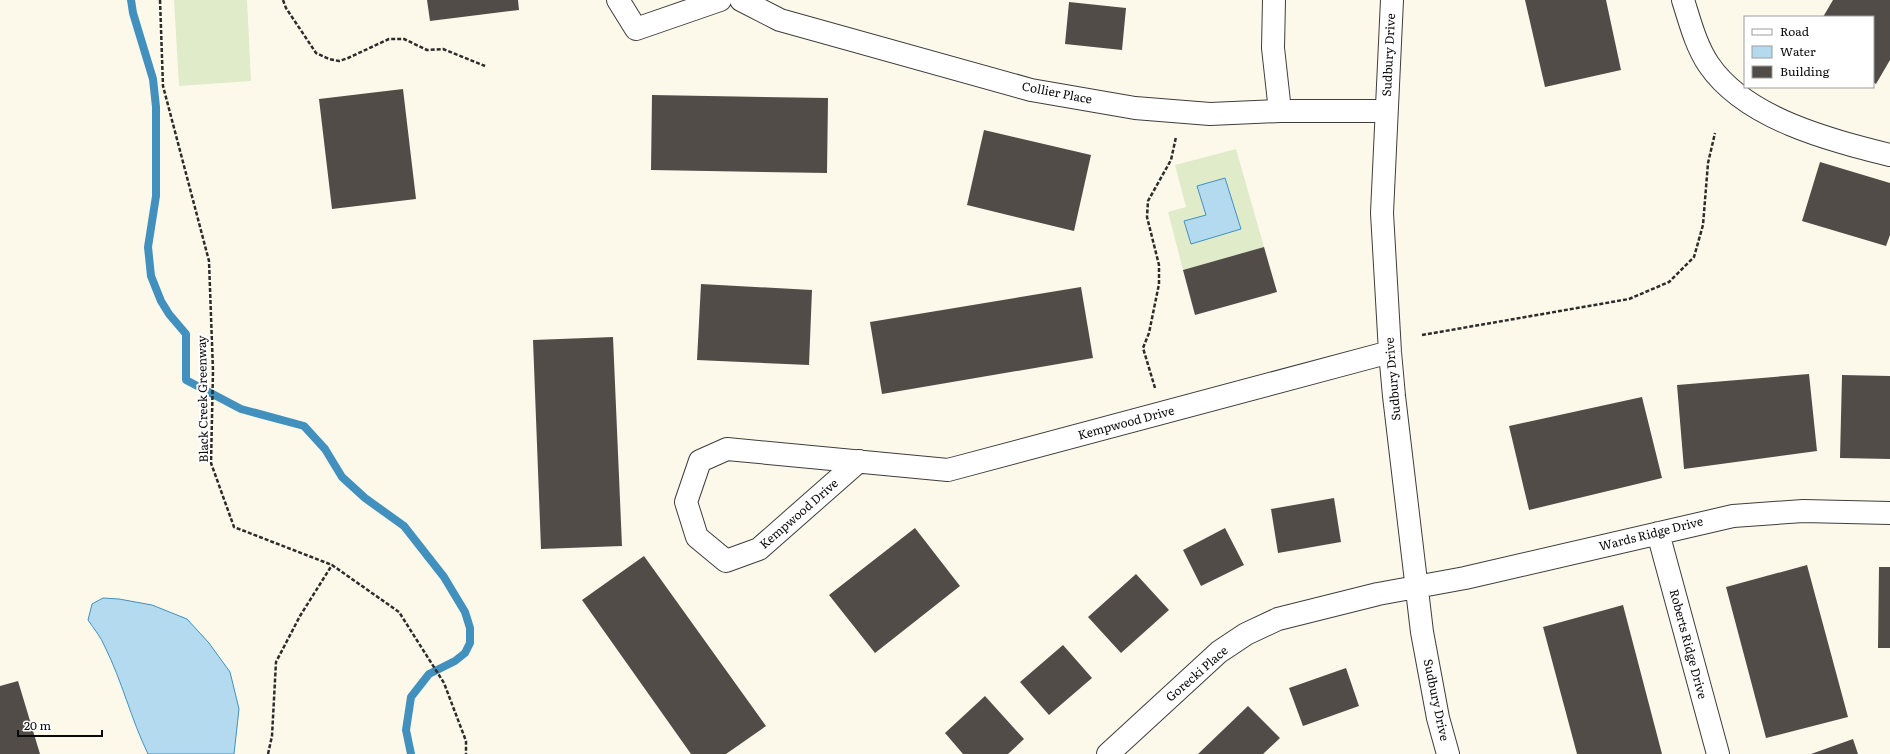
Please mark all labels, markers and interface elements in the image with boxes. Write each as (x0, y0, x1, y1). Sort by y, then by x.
street label: Sudbury Drive (1377, 13, 1399, 97)
legend (1744, 16, 1874, 88)
text: Road (1780, 22, 1810, 40)
text: Water (1780, 42, 1816, 60)
text: Building (1780, 62, 1830, 80)
street label: Collier Place (1020, 76, 1094, 108)
street label: Black Creek Greenway (192, 335, 212, 463)
street label: Sudbury Drive (1379, 337, 1405, 421)
street label: Kempwood Drive (1076, 401, 1176, 444)
street label: Kempwood Drive (755, 474, 842, 553)
street label: Wards Ridge Drive (1597, 511, 1705, 555)
street label: Roberts Ridge Drive (1666, 587, 1712, 701)
street label: Gorecki Place (1161, 641, 1231, 705)
street label: Sudbury Drive (1420, 657, 1454, 742)
scale bar (18, 712, 102, 738)
text: 20 m (24, 716, 51, 734)

